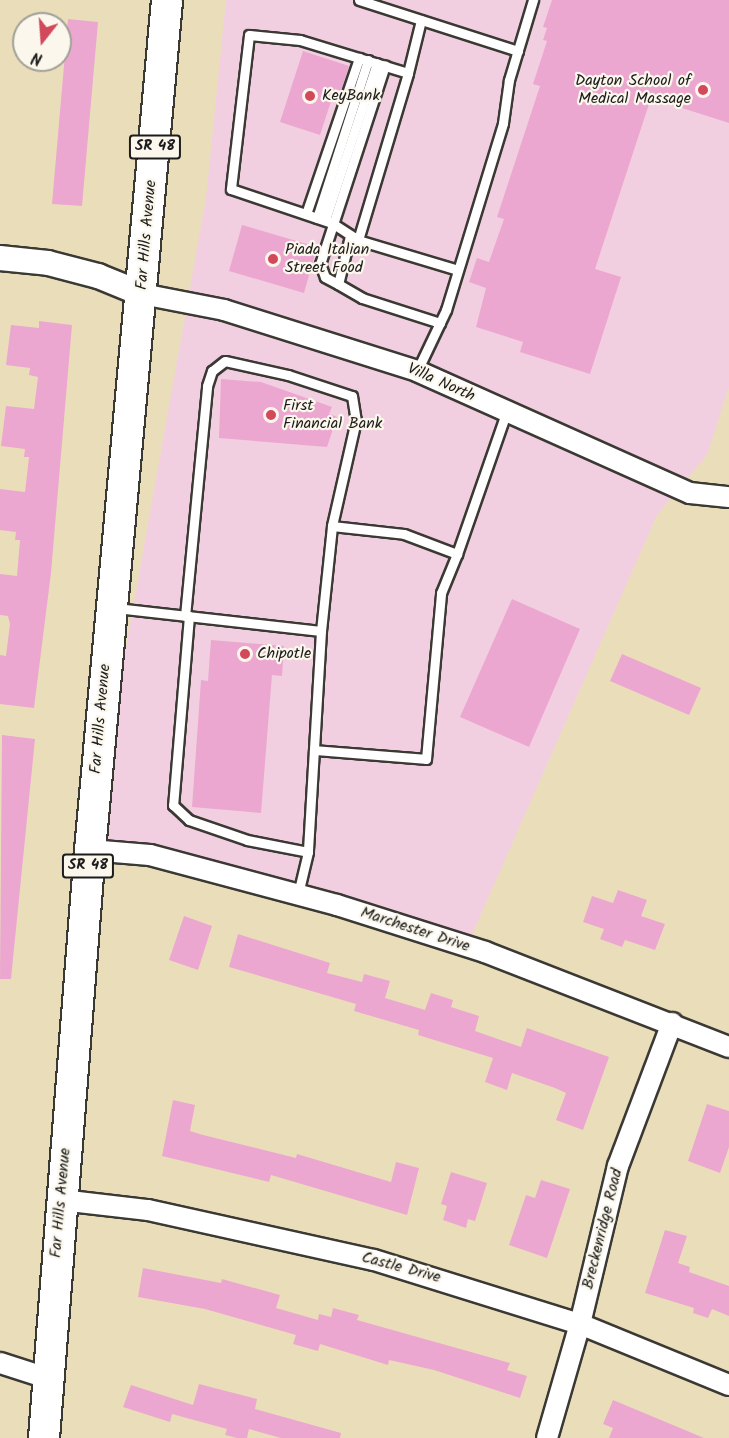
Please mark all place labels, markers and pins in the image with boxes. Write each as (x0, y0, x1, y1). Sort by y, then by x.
place label: Dayton School of Medical Massage (575, 71, 691, 109)
marker: Dayton School of Medical Massage (696, 83, 710, 97)
place label: KeyBank (322, 86, 380, 106)
marker: KeyBank (303, 89, 317, 103)
place label: Piada Italian Street Food (285, 240, 369, 278)
marker: Piada Italian Street Food (266, 252, 280, 266)
place label: First Financial Bank (283, 396, 382, 434)
marker: First Financial Bank (264, 408, 278, 422)
place label: Chipotle (257, 644, 311, 664)
marker: Chipotle (238, 647, 252, 661)

